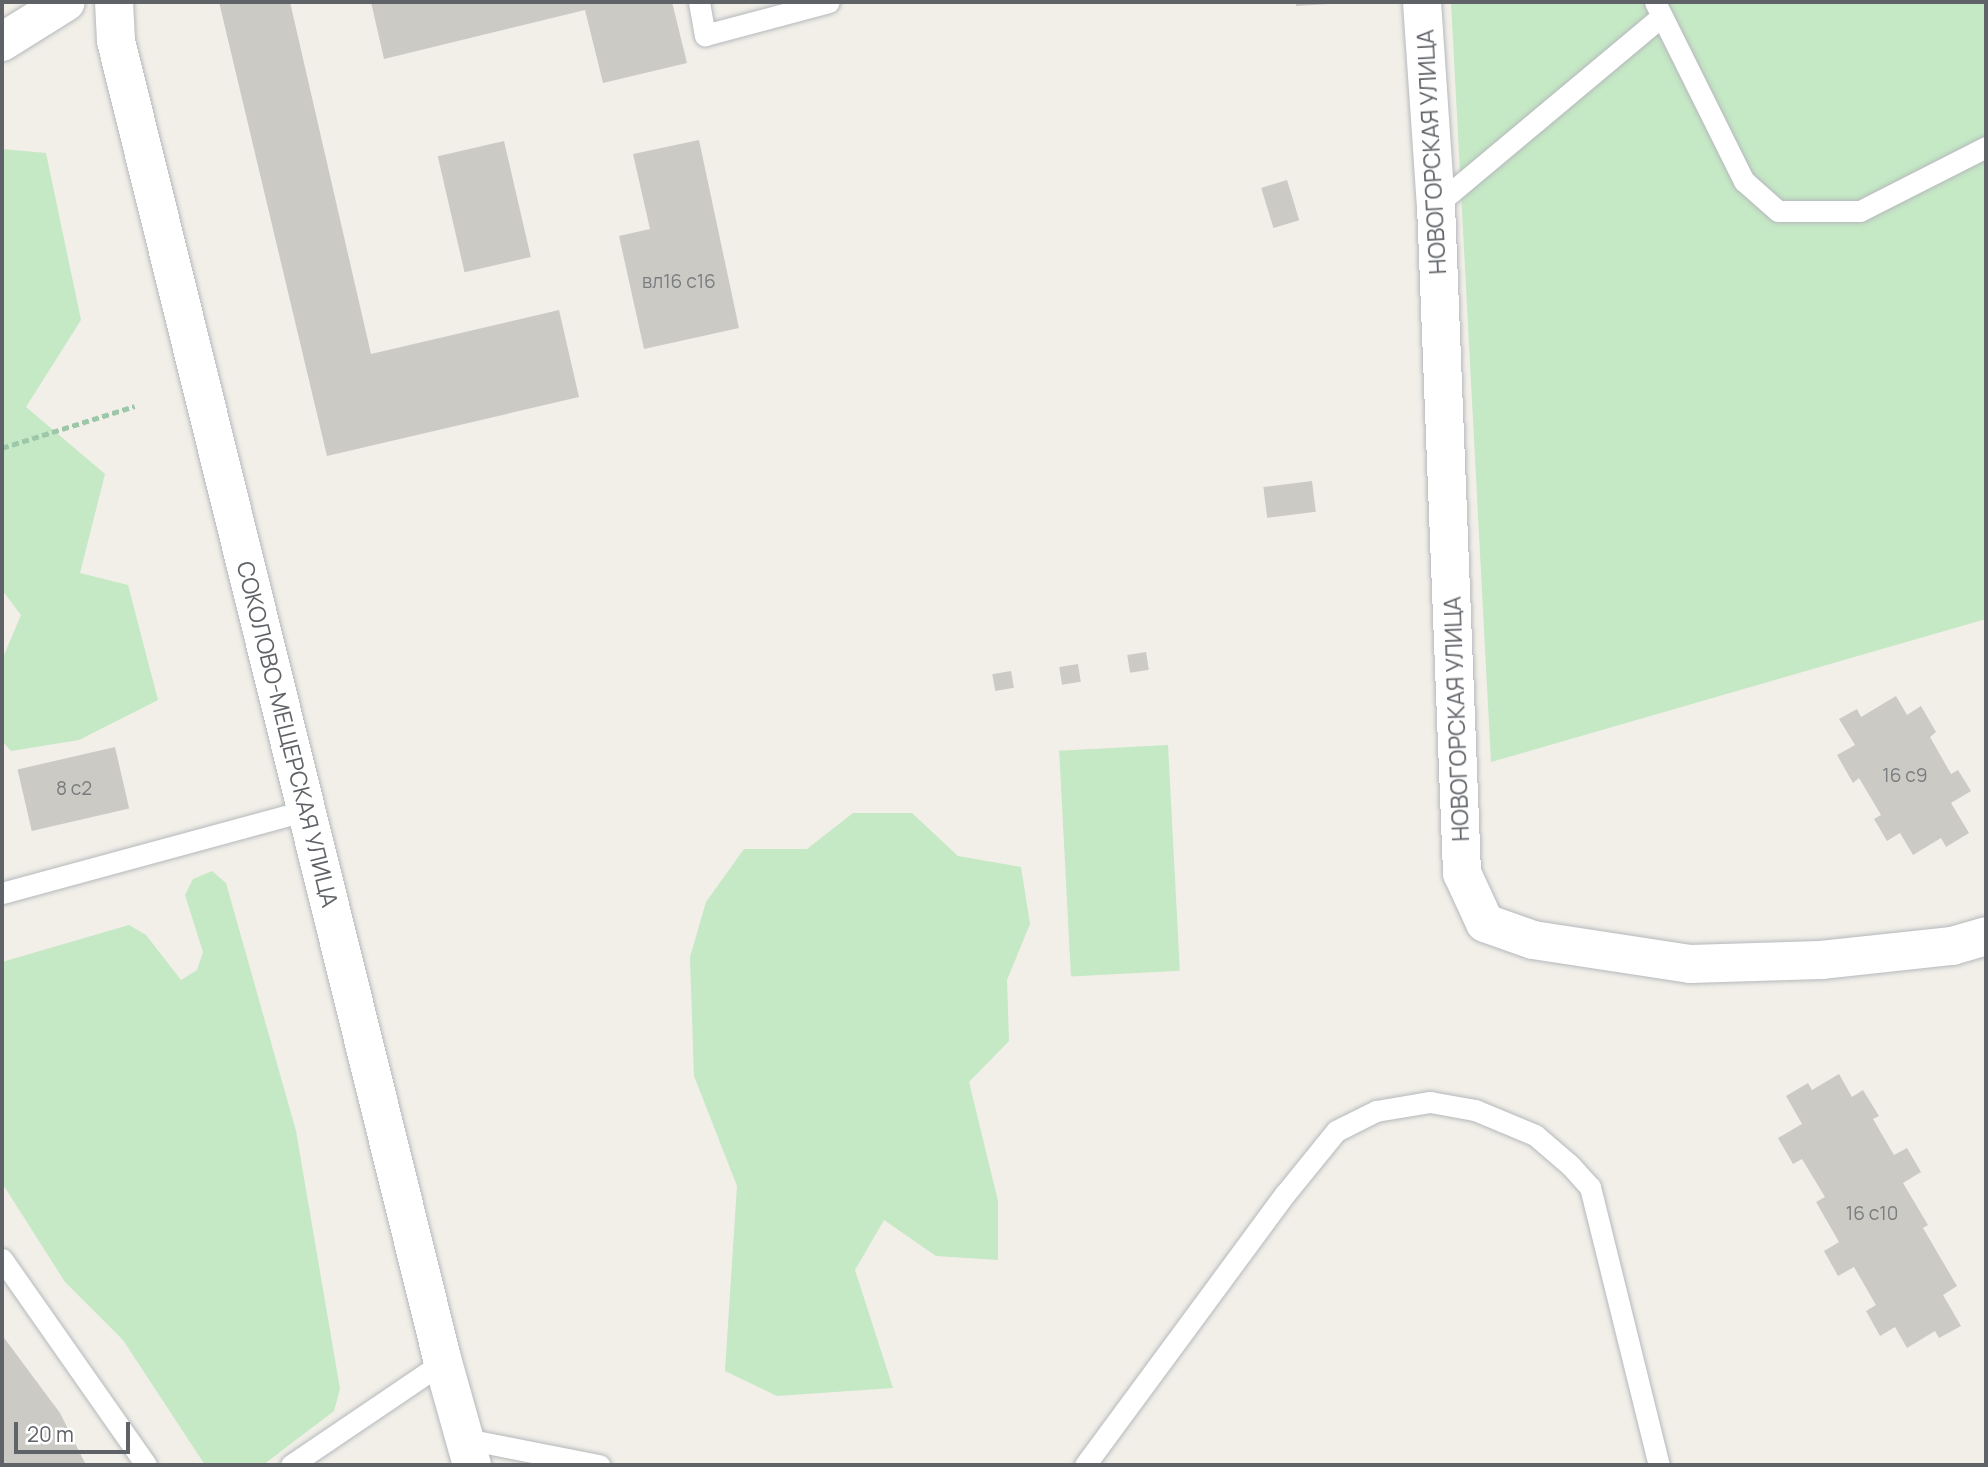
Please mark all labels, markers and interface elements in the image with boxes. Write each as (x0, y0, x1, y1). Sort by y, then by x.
street label: НОВОГОРСКАЯ УЛИЦА (1411, 29, 1451, 275)
house number: вл16 с16 (642, 271, 716, 293)
street label: СОКОЛОВО-МЕЩЕРСКАЯ УЛИЦА (232, 558, 344, 910)
street label: НОВОГОРСКАЯ УЛИЦА (1438, 596, 1474, 842)
house number: 16 с9 (1882, 765, 1928, 787)
house number: 8 с2 (56, 778, 92, 800)
house number: 16 с10 (1846, 1203, 1898, 1225)
scale bar (18, 1408, 133, 1452)
text: 20 m (27, 1420, 74, 1448)

